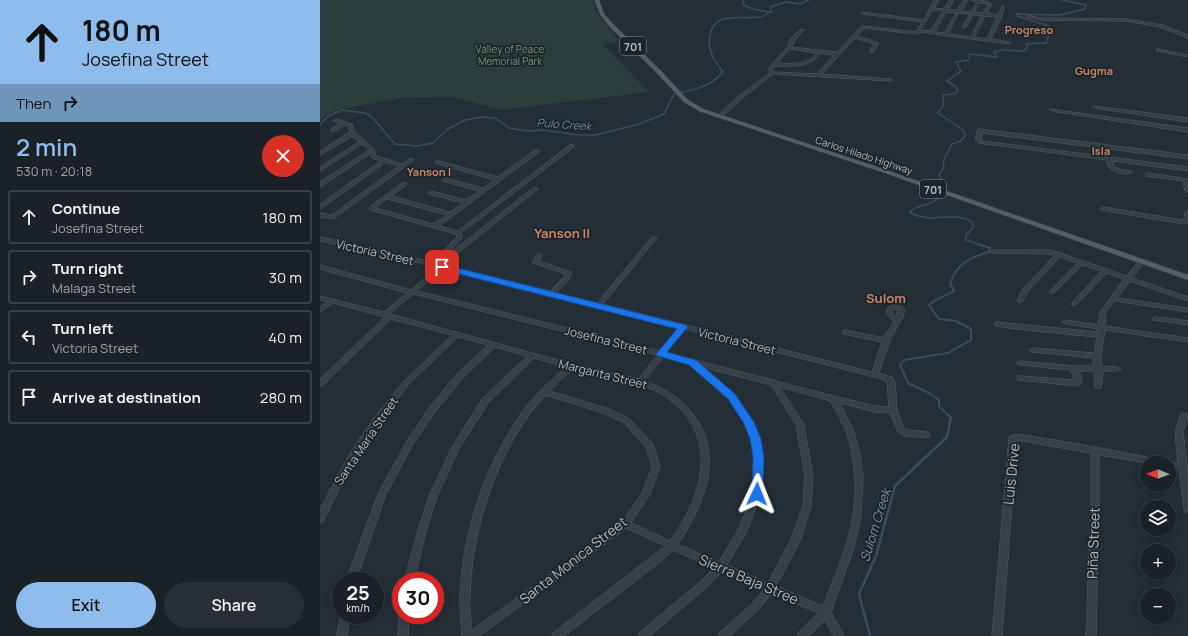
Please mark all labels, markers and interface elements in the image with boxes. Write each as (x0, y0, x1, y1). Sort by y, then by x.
text: 180 m (82, 11, 161, 49)
icon: ahead (16, 16, 68, 68)
district label: Progreso (1005, 22, 1053, 37)
road number: 701 (620, 37, 646, 55)
park label: Valley of Peace Memorial Park (476, 42, 545, 68)
text: Josefina Street (82, 47, 209, 71)
district label: Gugma (1075, 63, 1113, 78)
icon: right (59, 92, 81, 114)
text: Then (16, 93, 51, 114)
water label: Pulo Creek (536, 115, 593, 133)
text: 2 min (16, 130, 77, 163)
street label: Carlos Hilado Highway (814, 133, 915, 178)
button: close (262, 135, 304, 177)
district label: Isla (1092, 143, 1110, 158)
text: 530 m · 20:18 (16, 162, 92, 180)
district label: Yanson I (407, 164, 451, 179)
road number: 701 (920, 180, 946, 198)
text: Continue (52, 198, 120, 219)
icon: ahead (18, 206, 40, 228)
text: 180 m (263, 207, 302, 228)
text: Josefina Street (52, 219, 144, 237)
district label: Yanson II (534, 224, 590, 242)
street label: Victoria Street (334, 235, 416, 269)
pin (425, 250, 459, 284)
icon: arrive (431, 256, 453, 278)
text: Turn right (52, 258, 123, 279)
icon: right (18, 266, 40, 288)
text: 30 m (269, 267, 302, 288)
text: Malaga Street (52, 279, 136, 297)
district label: Sulom (866, 289, 906, 307)
text: Turn left (52, 318, 114, 339)
street label: Josefina Street (563, 322, 649, 359)
street label: Victoria Street (696, 323, 778, 359)
icon: left (18, 326, 40, 348)
text: 40 m (268, 327, 302, 348)
text: Victoria Street (52, 339, 138, 357)
street label: Margarita Street (557, 355, 649, 393)
icon: arrive (18, 386, 40, 408)
text: Arrive at destination (52, 387, 201, 408)
text: 280 m (260, 387, 302, 408)
street label: Santa Maria Street (330, 393, 402, 489)
street label: Luis Drive (998, 442, 1024, 506)
north arrow (1140, 456, 1176, 492)
map controls (1140, 456, 1176, 624)
position arrow (736, 473, 778, 515)
water label: Sulom Creek (855, 484, 895, 564)
button: layers (1140, 500, 1176, 536)
street label: Piña Street (1082, 506, 1104, 579)
street label: Santa Monica Street (515, 512, 631, 608)
button: + (1140, 544, 1176, 580)
street label: Sierra Baja Stree (696, 549, 802, 609)
speed limit sign: 30 (392, 572, 444, 624)
text: 25 (346, 579, 370, 606)
button: Exit (16, 582, 156, 628)
button: Share (164, 582, 304, 628)
button: − (1140, 588, 1176, 624)
text: km/h (346, 601, 370, 615)

